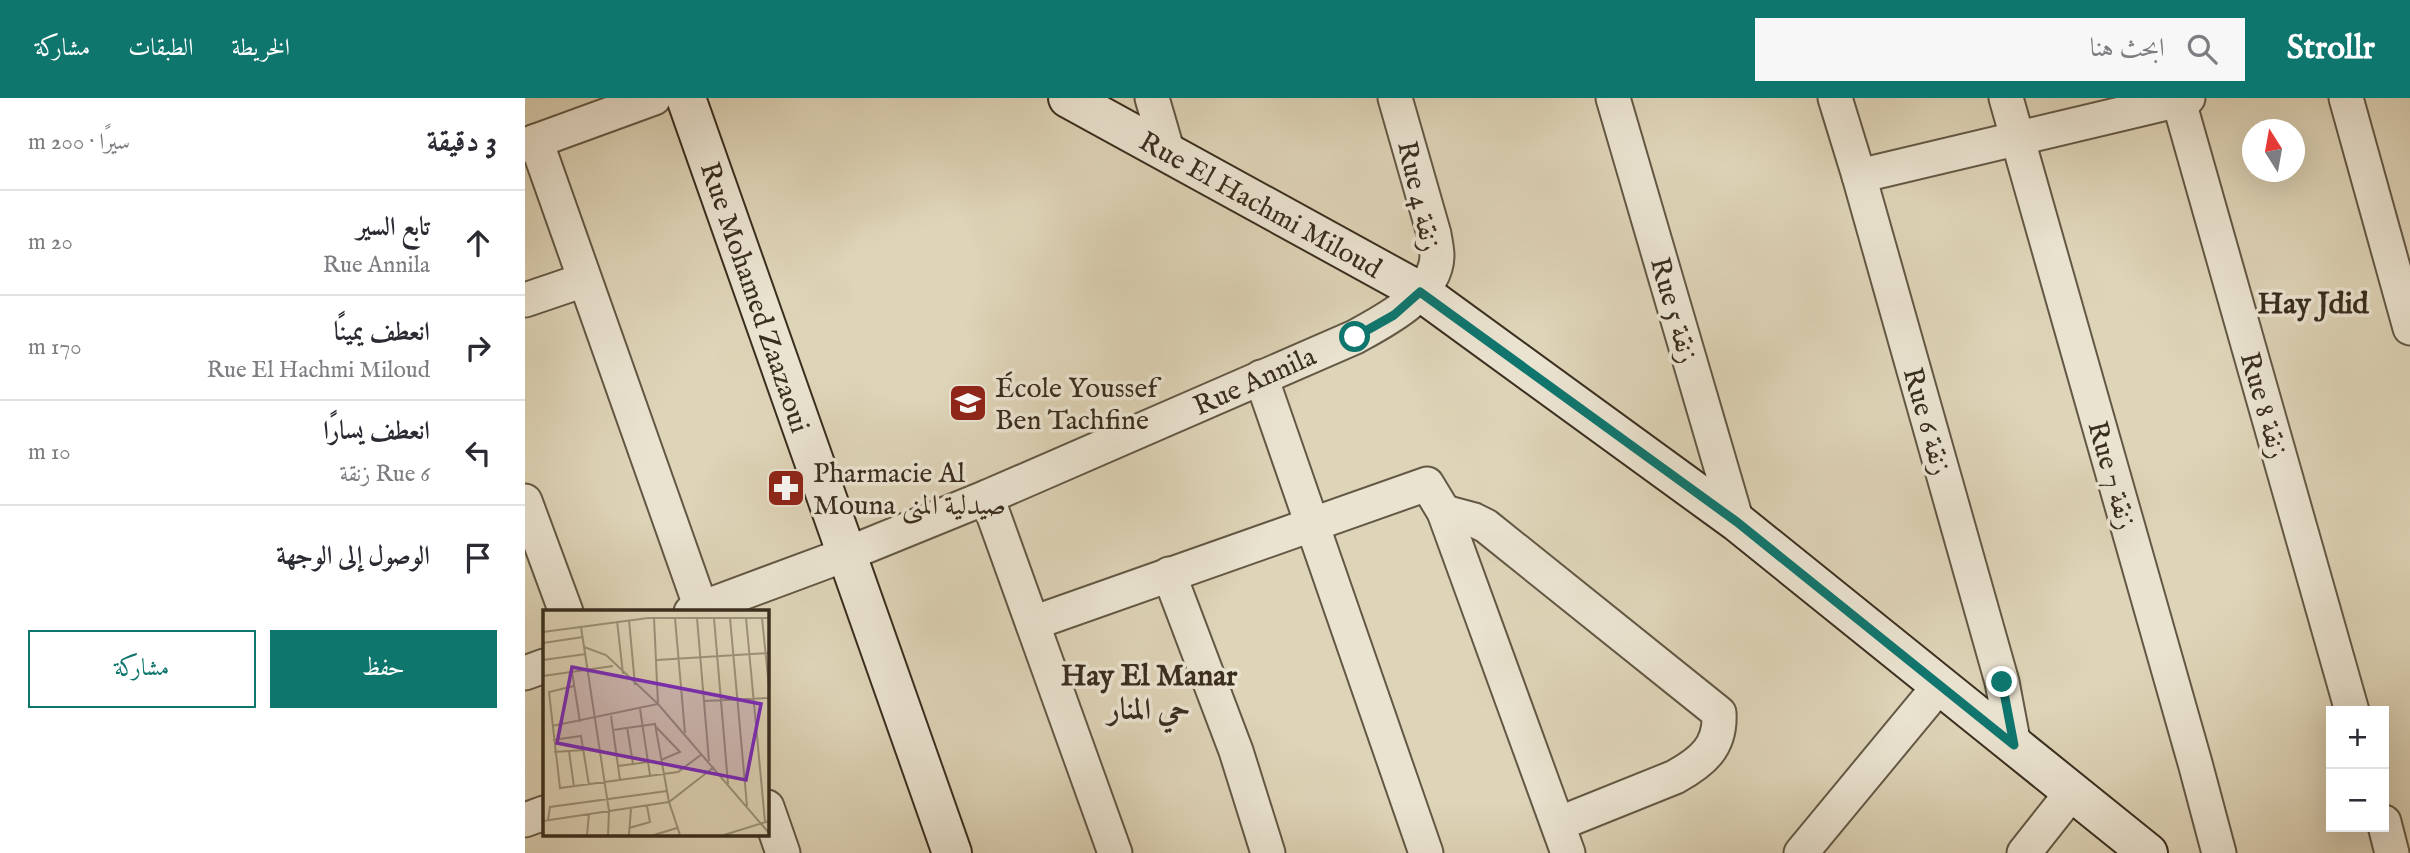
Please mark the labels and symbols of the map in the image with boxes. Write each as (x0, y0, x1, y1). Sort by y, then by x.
north arrow (2242, 119, 2305, 182)
street label: Rue El Hachmi Miloud (1132, 125, 1387, 287)
street label: Rue 4 زنقة (1388, 138, 1447, 255)
street label: Rue Mohamed Zaazaoui (691, 158, 816, 438)
street label: Rue 5 زنقة (1641, 254, 1704, 368)
district label: Hay Jdid (2257, 286, 2370, 324)
route start (1339, 321, 1370, 352)
street label: Rue Annila (1188, 339, 1323, 425)
street label: Rue 8 زنقة (2231, 348, 2295, 463)
street label: Rue 6 زنقة (1894, 364, 1958, 480)
place label: École Youssef Ben Tachfine (995, 371, 1162, 439)
school or university icon: École Youssef Ben Tachfine (947, 382, 989, 424)
street label: Rue 7 زنقة (2078, 417, 2143, 534)
place label: Pharmacie Al Mouna صيدلية المنى (813, 457, 1006, 525)
pharmacy icon: Pharmacie Al Mouna صيدلية المنى (765, 467, 807, 509)
inset map (543, 610, 768, 836)
district label: Hay El Manar حي المنار (1061, 658, 1238, 734)
route end (1986, 666, 2017, 697)

